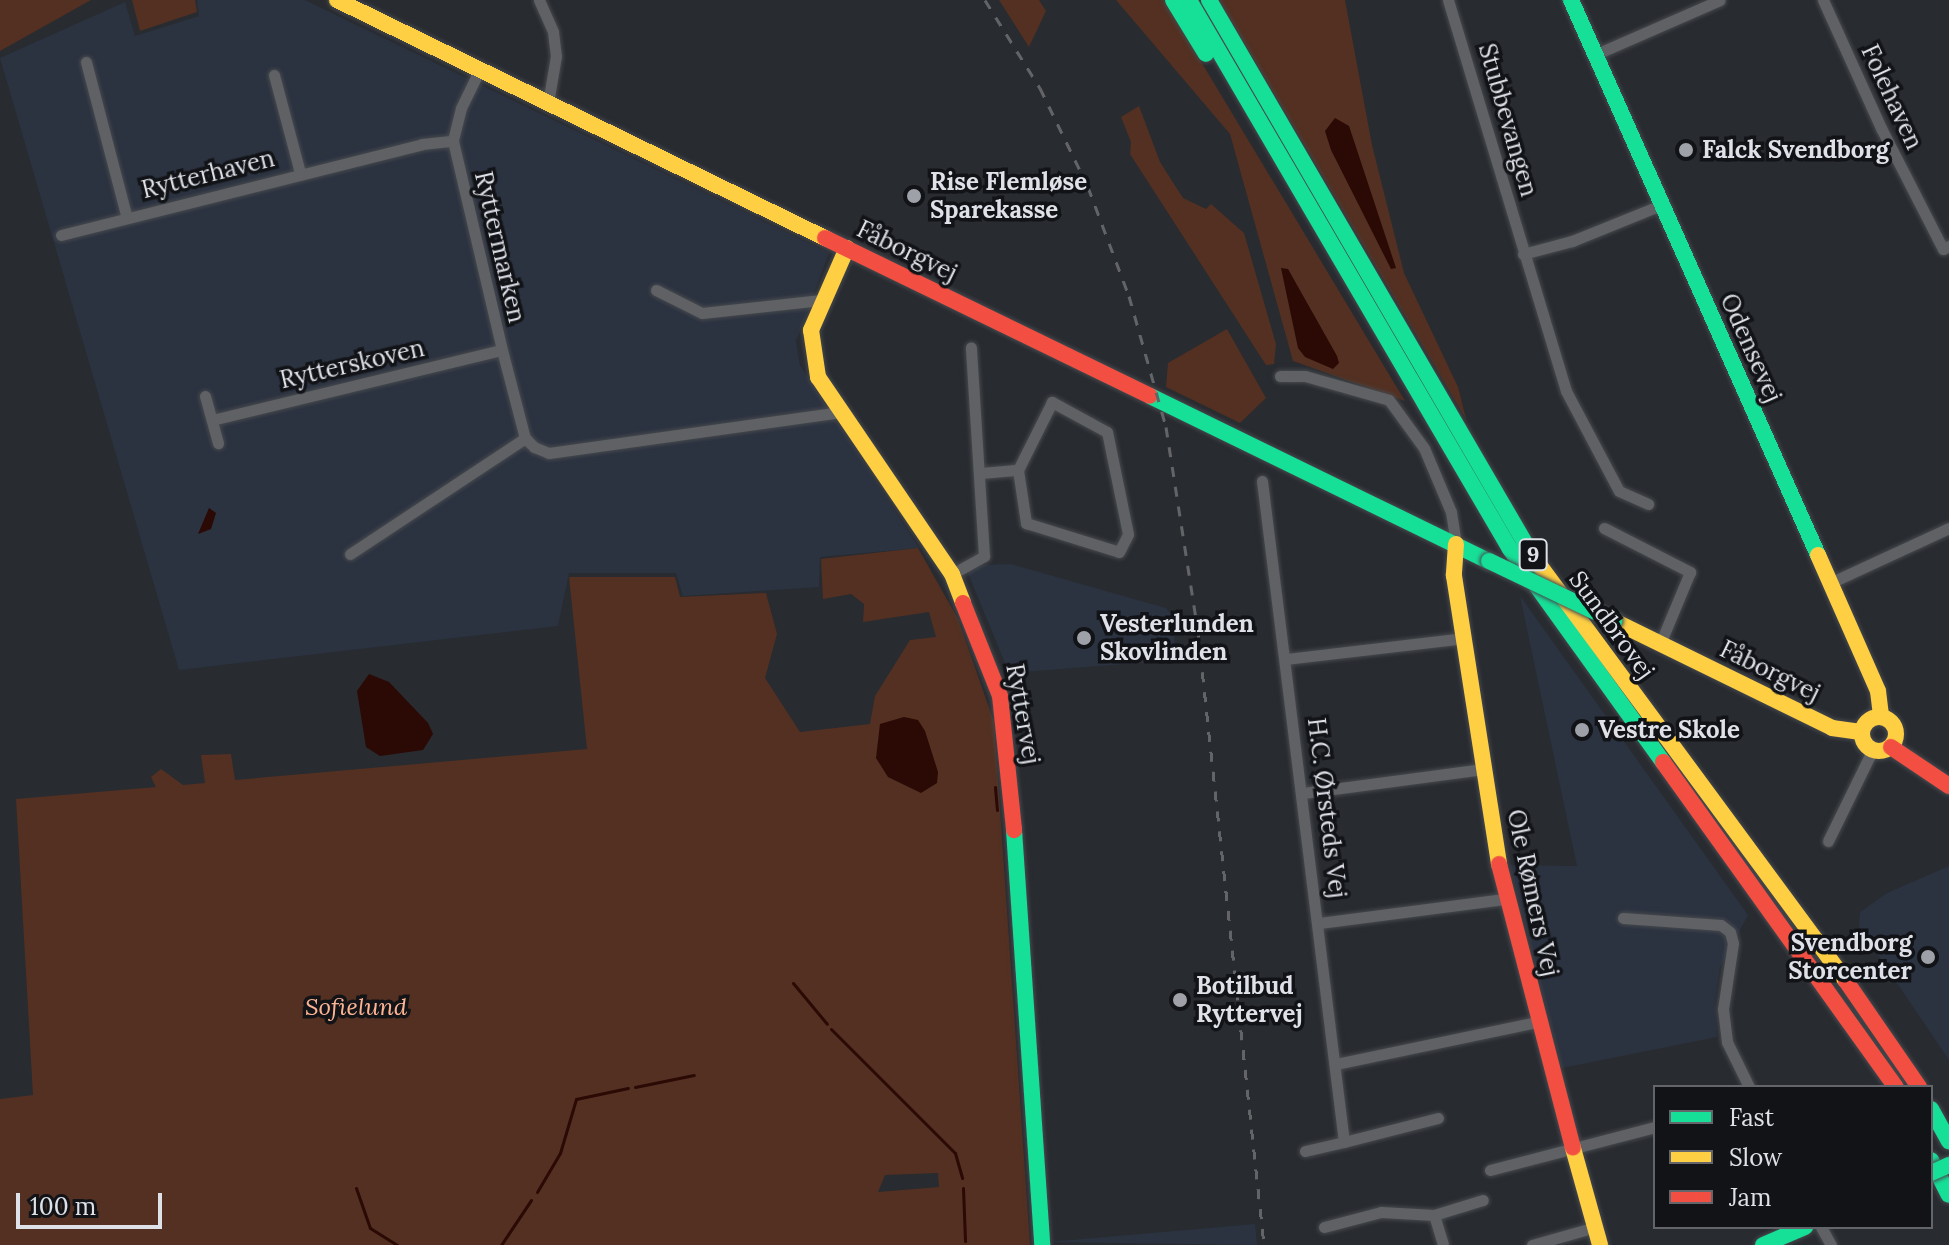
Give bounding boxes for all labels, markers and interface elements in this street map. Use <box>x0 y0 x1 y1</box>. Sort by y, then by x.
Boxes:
street label: Stubbevangen <box>1472 40 1544 200</box>
street label: Folehaven <box>1855 40 1929 154</box>
place label: Falck Svendborg <box>1702 136 1889 164</box>
marker: Falck Svendborg <box>1677 141 1695 159</box>
street label: Rytterhaven <box>139 144 277 204</box>
place label: Rise Flemløse Sparekasse <box>930 168 1087 224</box>
street label: Ryttermarken <box>469 169 531 325</box>
marker: Rise Flemløse Sparekasse <box>905 187 923 205</box>
street label: Fåborgvej <box>852 214 962 288</box>
street label: Odensevej <box>1714 289 1788 407</box>
street label: Rytterskoven <box>277 333 427 395</box>
road number: 9 <box>1517 537 1549 573</box>
street label: Sundbrovej <box>1563 566 1661 684</box>
place label: Vesterlunden Skovlinden <box>1100 610 1254 666</box>
marker: Vesterlunden Skovlinden <box>1075 629 1093 647</box>
street label: Fåborgvej <box>1715 634 1825 708</box>
street label: Ryttervej <box>1000 662 1046 766</box>
street label: H.C. Ørsteds Vej <box>1302 716 1352 900</box>
place label: Vestre Skole <box>1598 716 1740 744</box>
marker: Vestre Skole <box>1573 721 1591 739</box>
street label: Ole Rømers Vej <box>1501 807 1565 979</box>
place label: Svendborg Storcenter <box>1788 929 1912 985</box>
marker: Svendborg Storcenter <box>1919 948 1937 966</box>
place label: Botilbud Ryttervej <box>1196 972 1303 1028</box>
marker: Botilbud Ryttervej <box>1171 991 1189 1009</box>
park label: Sofielund <box>305 993 407 1021</box>
legend <box>1653 1085 1933 1229</box>
text: Fast <box>1729 1102 1774 1133</box>
text: Slow <box>1729 1142 1782 1173</box>
scale bar <box>20 1177 166 1227</box>
text: Jam <box>1729 1182 1771 1213</box>
text: 100 m <box>30 1191 96 1222</box>

